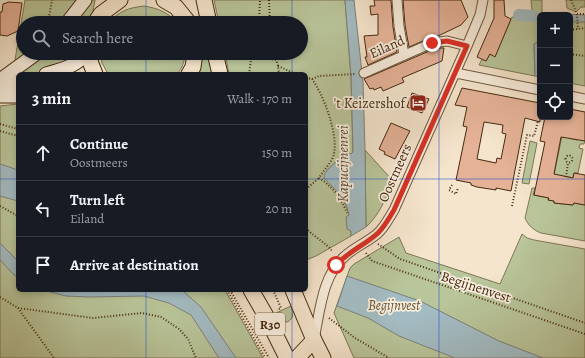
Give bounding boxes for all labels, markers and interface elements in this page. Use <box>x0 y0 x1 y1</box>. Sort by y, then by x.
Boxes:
map controls <box>537 12 573 120</box>
button: + <box>537 12 573 48</box>
search box <box>16 16 308 60</box>
icon: search <box>30 27 52 49</box>
text: Search here <box>62 28 133 48</box>
street label: Eiland <box>366 31 408 63</box>
route end <box>423 34 441 52</box>
button: − <box>537 48 573 84</box>
button: locate <box>537 84 573 120</box>
text: 3 min <box>32 87 71 110</box>
text: Walk · 170 m <box>227 90 292 107</box>
hotel icon: 't Keizershof <box>408 93 428 113</box>
place label: 't Keizershof <box>334 94 407 113</box>
water label: Kapucijnenrei <box>333 125 353 203</box>
text: Continue <box>70 134 128 154</box>
street label: Oostmeers <box>374 141 416 205</box>
icon: ahead <box>32 142 54 164</box>
text: 150 m <box>262 144 292 161</box>
text: Oostmeers <box>70 154 128 171</box>
text: Turn left <box>70 190 125 210</box>
icon: left <box>32 198 54 220</box>
text: 20 m <box>266 200 292 217</box>
text: Eiland <box>70 210 104 227</box>
icon: arrive <box>32 254 54 276</box>
text: Arrive at destination <box>70 255 199 275</box>
route start <box>327 256 345 274</box>
street label: Begijnenvest <box>438 267 514 307</box>
park label: Begijnvest <box>368 296 421 315</box>
road number: R30 <box>255 313 285 335</box>

